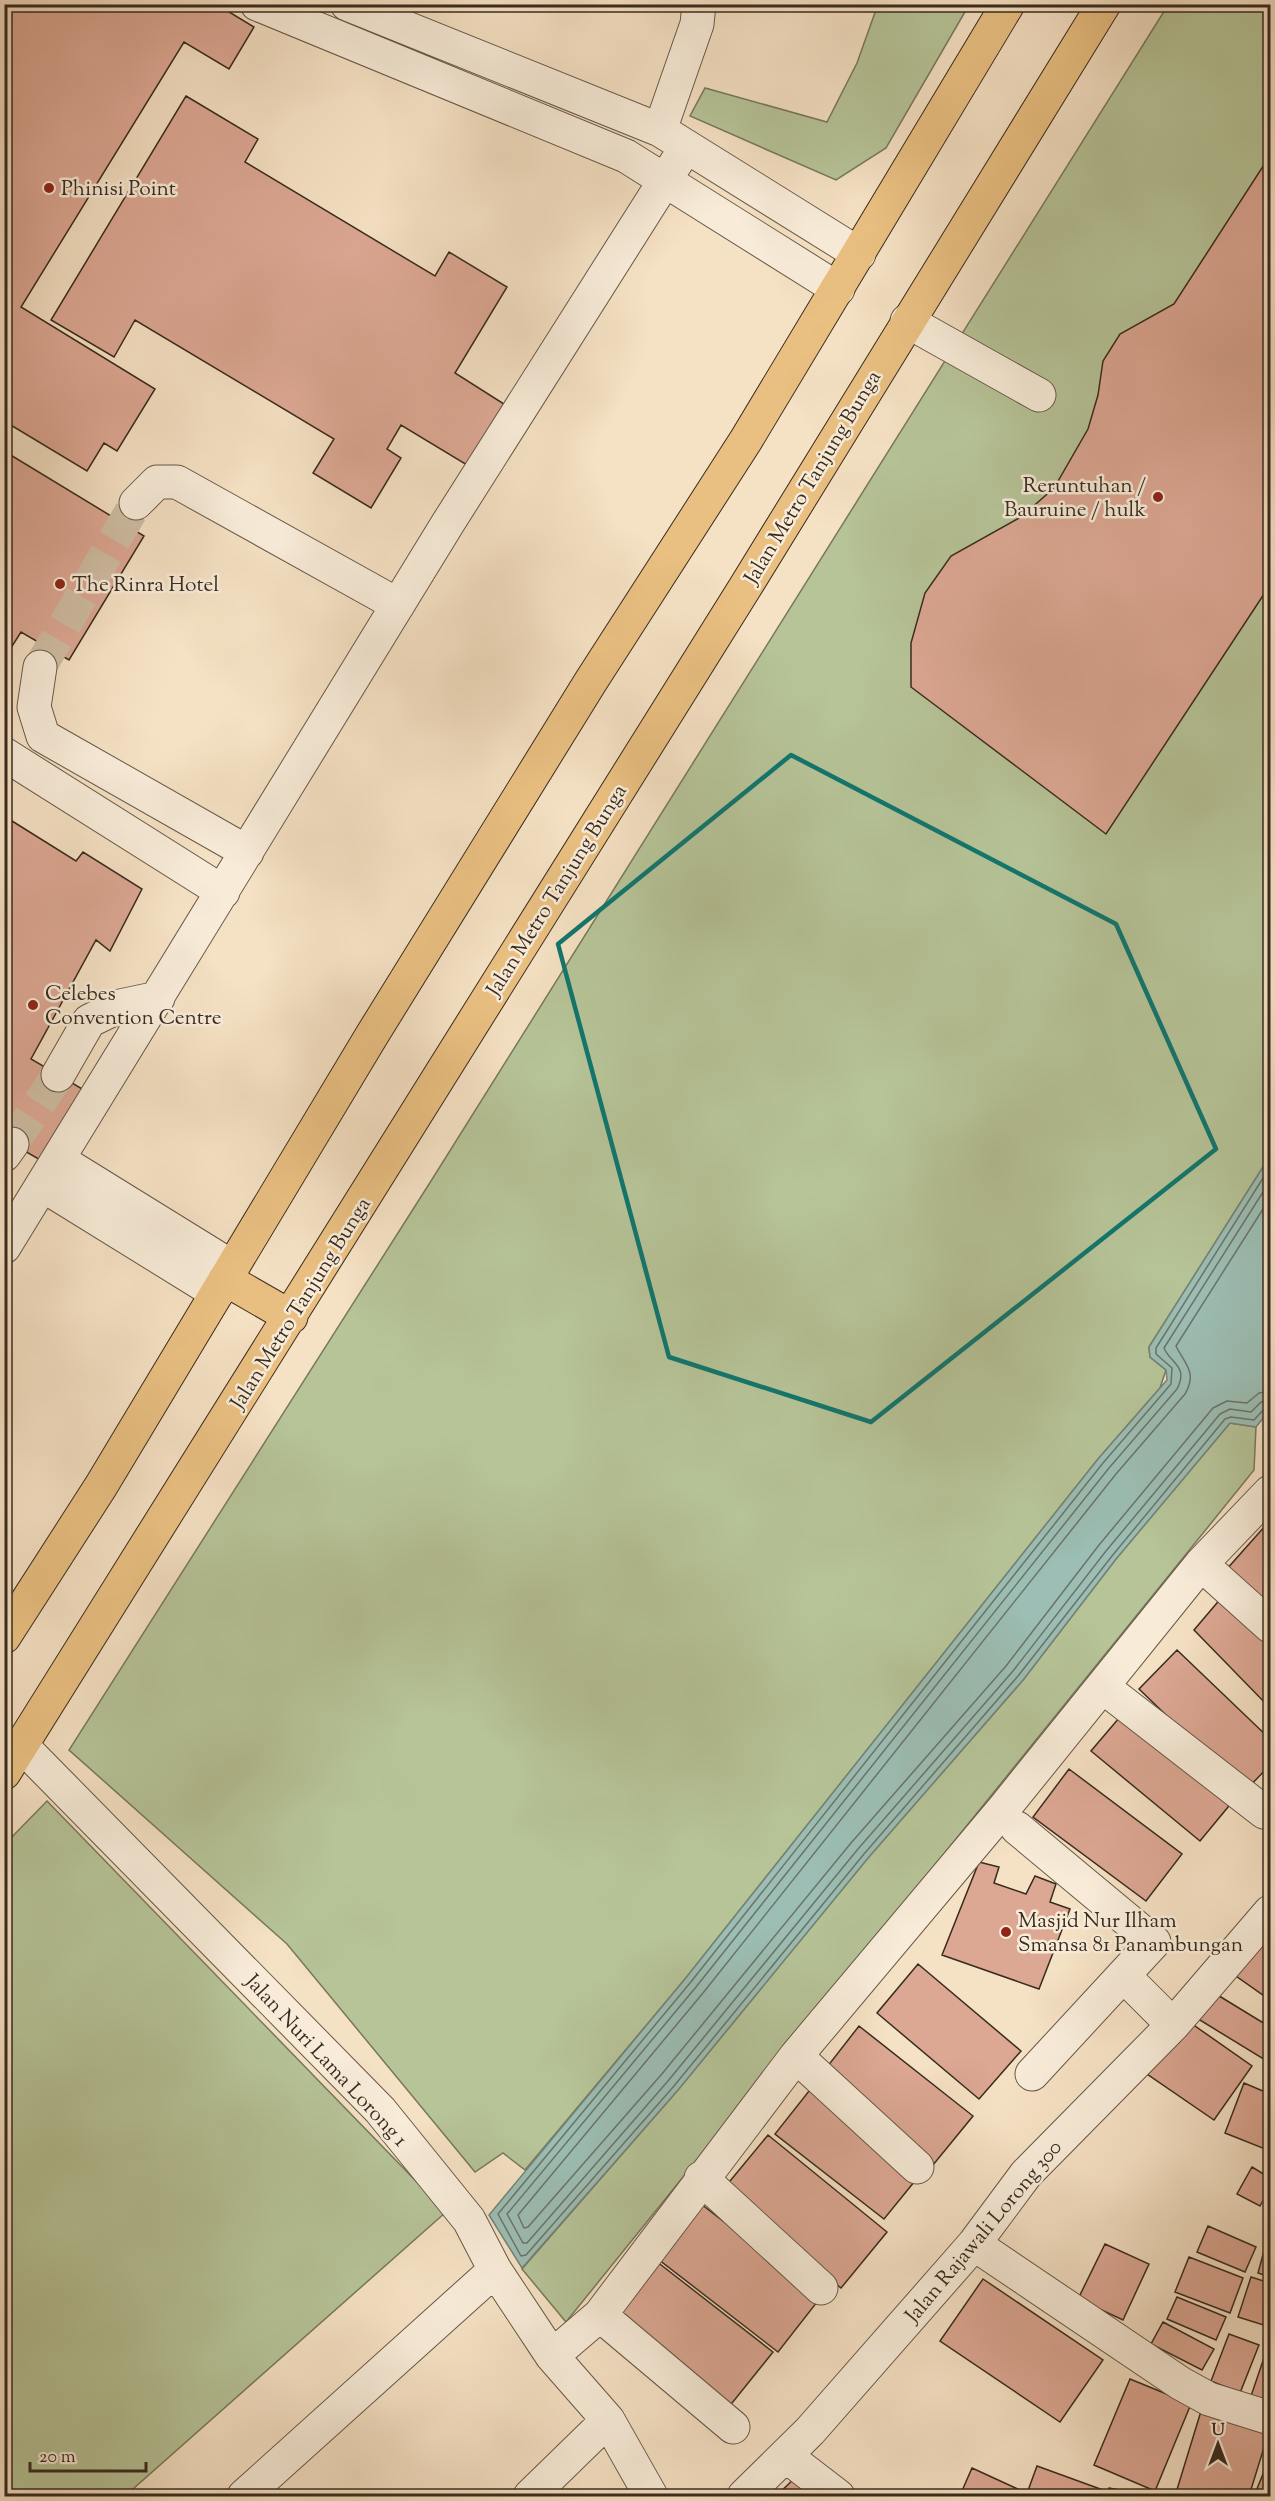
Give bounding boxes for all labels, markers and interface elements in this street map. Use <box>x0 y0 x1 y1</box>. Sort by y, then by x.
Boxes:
place label: Phinisi Point <box>61 175 176 205</box>
marker: Phinisi Point <box>42 181 56 195</box>
street label: Jalan Metro Tanjung Bunga <box>737 365 890 592</box>
place label: Reruntuhan / Bauruine / hulk <box>1004 472 1147 526</box>
marker: Reruntuhan / Bauruine / hulk <box>1151 490 1165 504</box>
place label: The Rinra Hotel <box>72 571 219 601</box>
marker: The Rinra Hotel <box>53 577 67 591</box>
street label: Jalan Metro Tanjung Bunga <box>480 779 635 1004</box>
place label: Celebes Convention Centre <box>45 980 222 1034</box>
marker: Celebes Convention Centre <box>26 998 40 1012</box>
street label: Jalan Metro Tanjung Bunga <box>224 1192 379 1417</box>
place label: Masjid Nur Ilham Smansa 81 Panambungan <box>1018 1907 1243 1961</box>
marker: Masjid Nur Ilham Smansa 81 Panambungan <box>999 1925 1013 1939</box>
street label: Jalan Nuri Lama Lorong 1 <box>237 1968 414 2154</box>
street label: Jalan Rajawali Lorong 300 <box>898 2134 1070 2331</box>
north arrow <box>1188 2414 1248 2474</box>
text: U <box>1211 2420 1225 2443</box>
scale bar <box>30 2435 146 2473</box>
text: 20 m <box>39 2445 76 2471</box>

